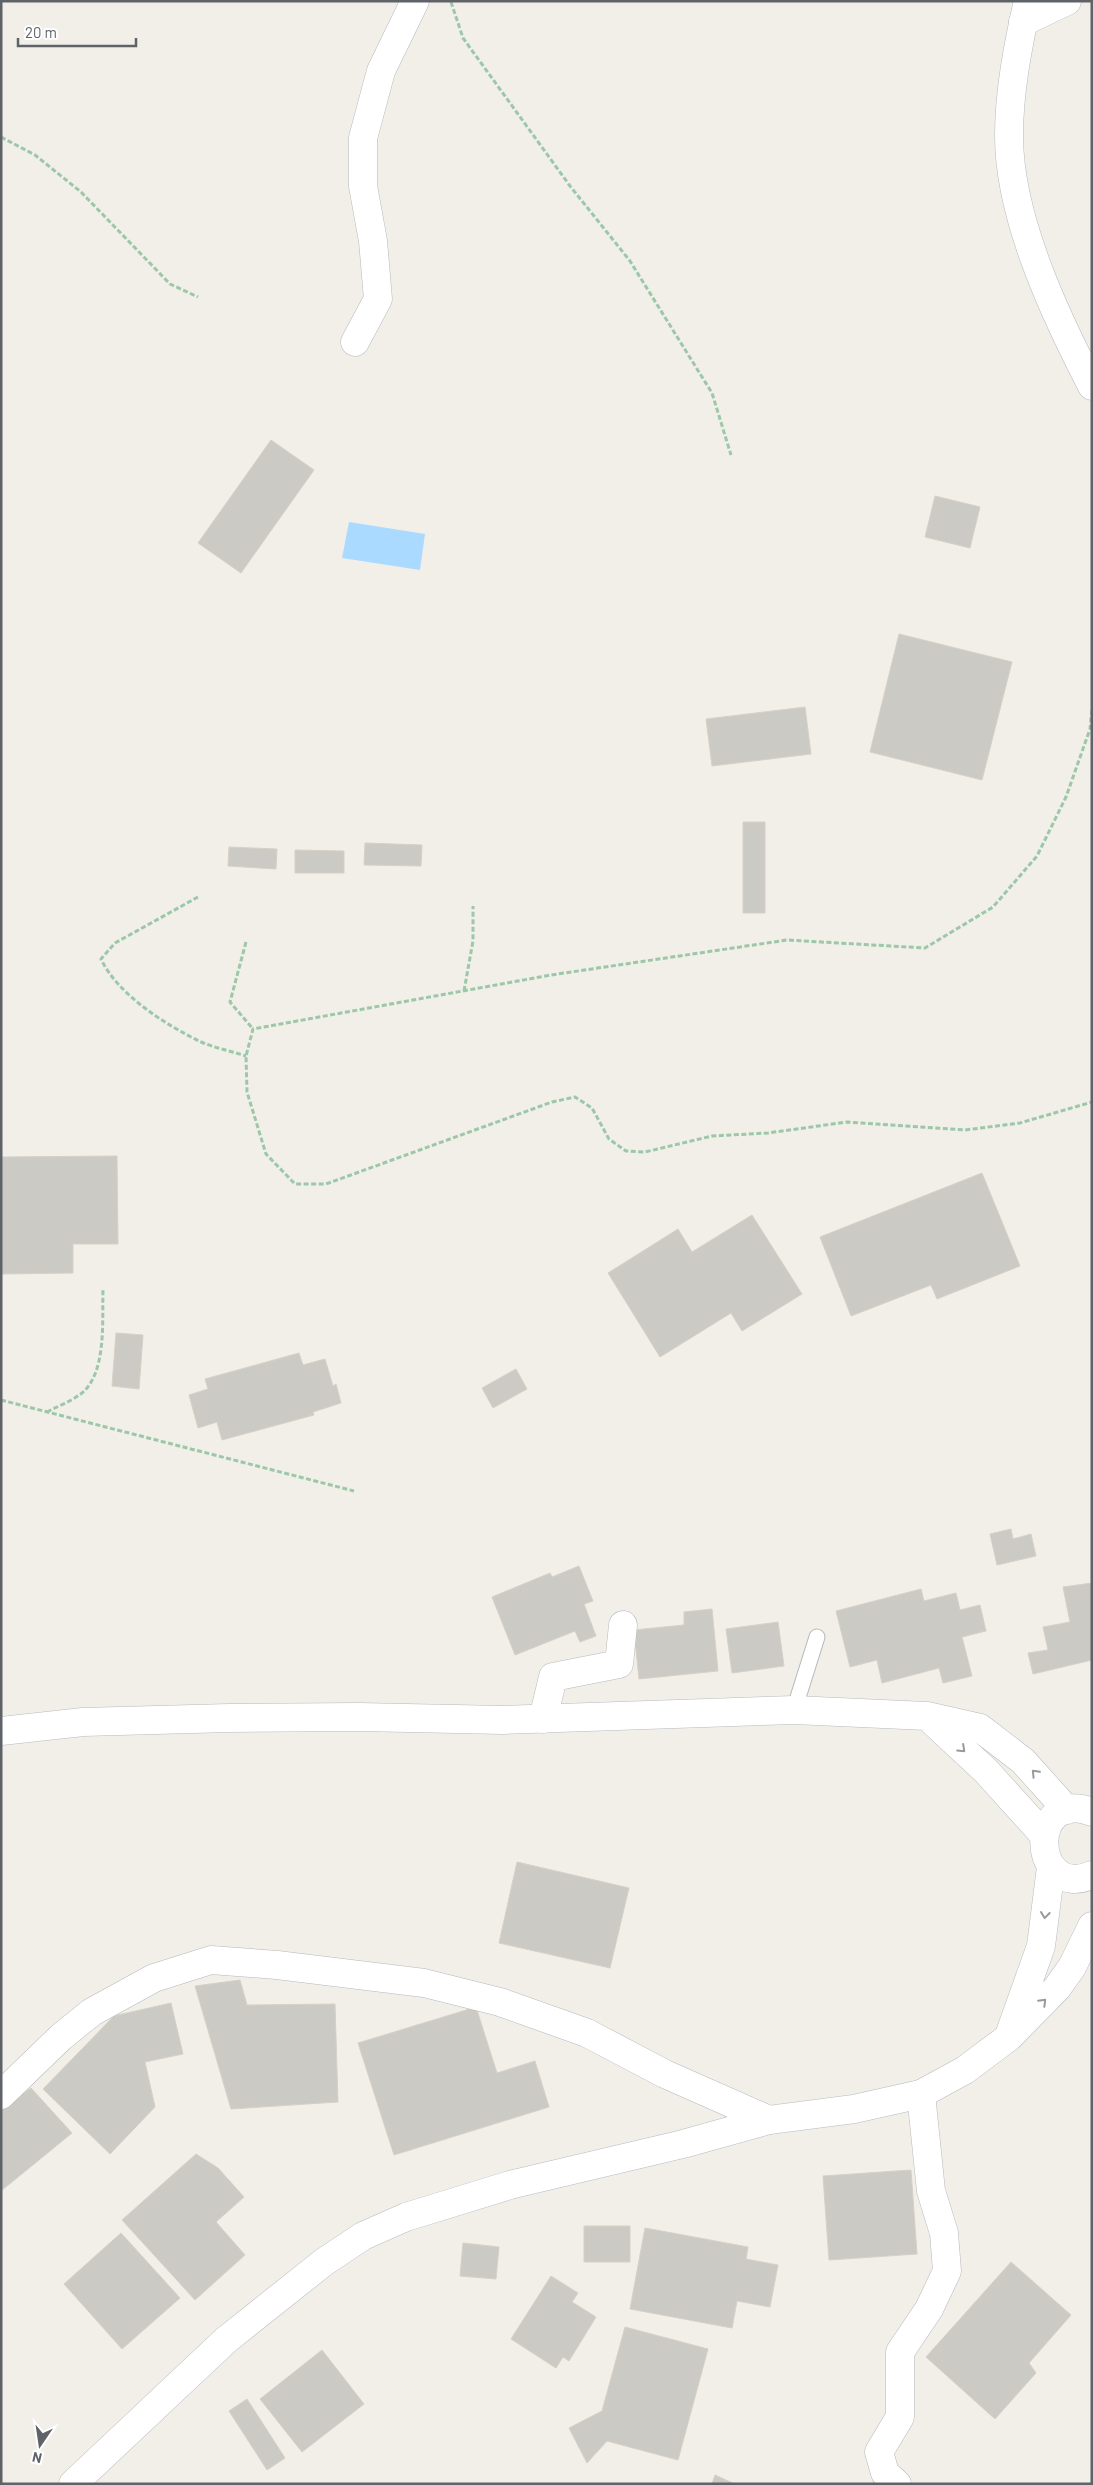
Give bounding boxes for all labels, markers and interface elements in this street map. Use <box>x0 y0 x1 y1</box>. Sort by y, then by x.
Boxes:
scale bar <box>18 15 135 47</box>
text: 20 m <box>25 23 57 41</box>
one-way arrow <box>957 1743 966 1752</box>
one-way arrow <box>1032 1770 1041 1779</box>
one-way arrow <box>1040 1911 1051 1919</box>
one-way arrow <box>1037 1999 1046 2008</box>
north arrow <box>15 2420 65 2470</box>
text: N <box>31 2449 43 2467</box>

